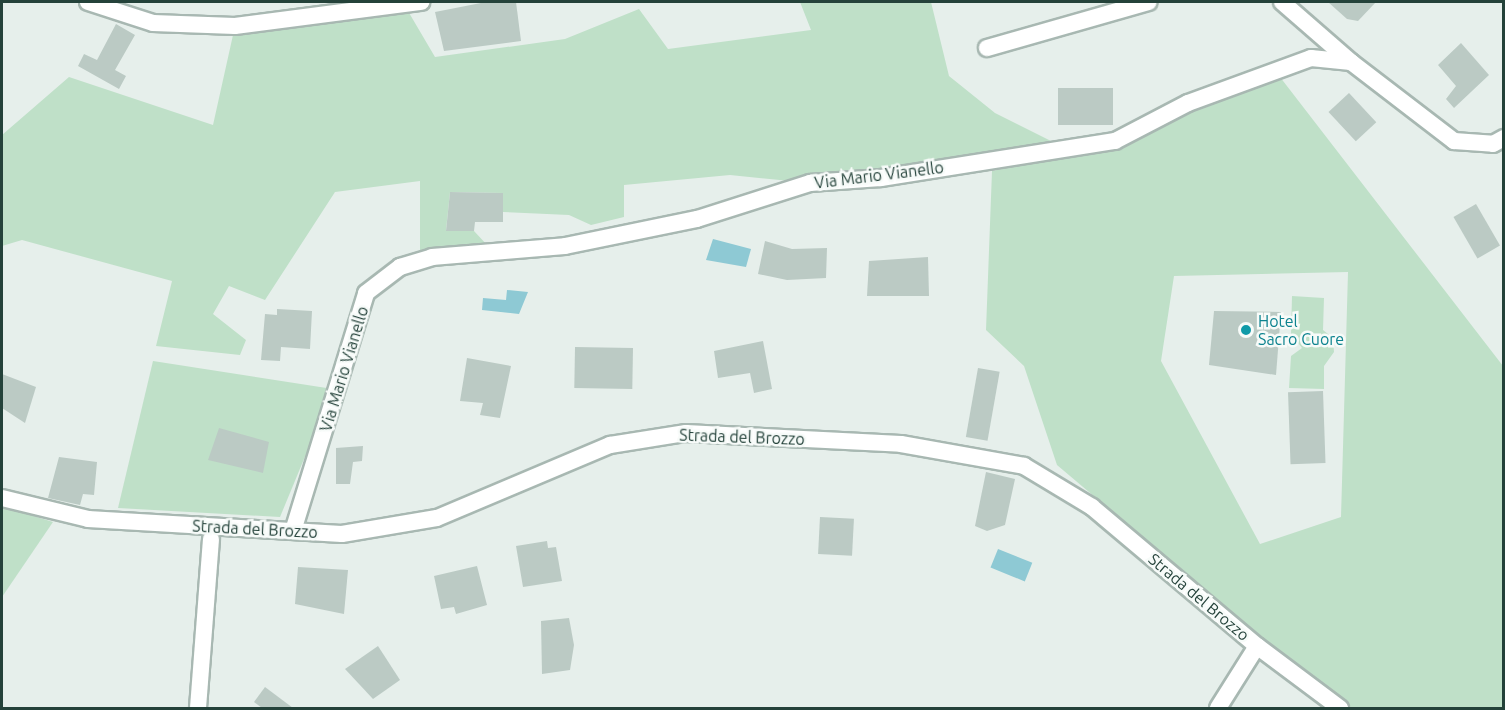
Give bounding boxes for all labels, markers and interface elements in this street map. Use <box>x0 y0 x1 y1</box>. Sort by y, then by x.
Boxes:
street label: Via Mario Vianello <box>813 158 945 192</box>
street label: Via Mario Vianello <box>316 304 372 434</box>
place label: Hotel Sacro Cuore <box>1258 311 1344 349</box>
marker: Hotel Sacro Cuore <box>1239 323 1253 337</box>
street label: Strada del Brozzo <box>679 425 805 449</box>
street label: Strada del Brozzo <box>192 516 318 542</box>
street label: Strada del Brozzo <box>1145 549 1253 645</box>

